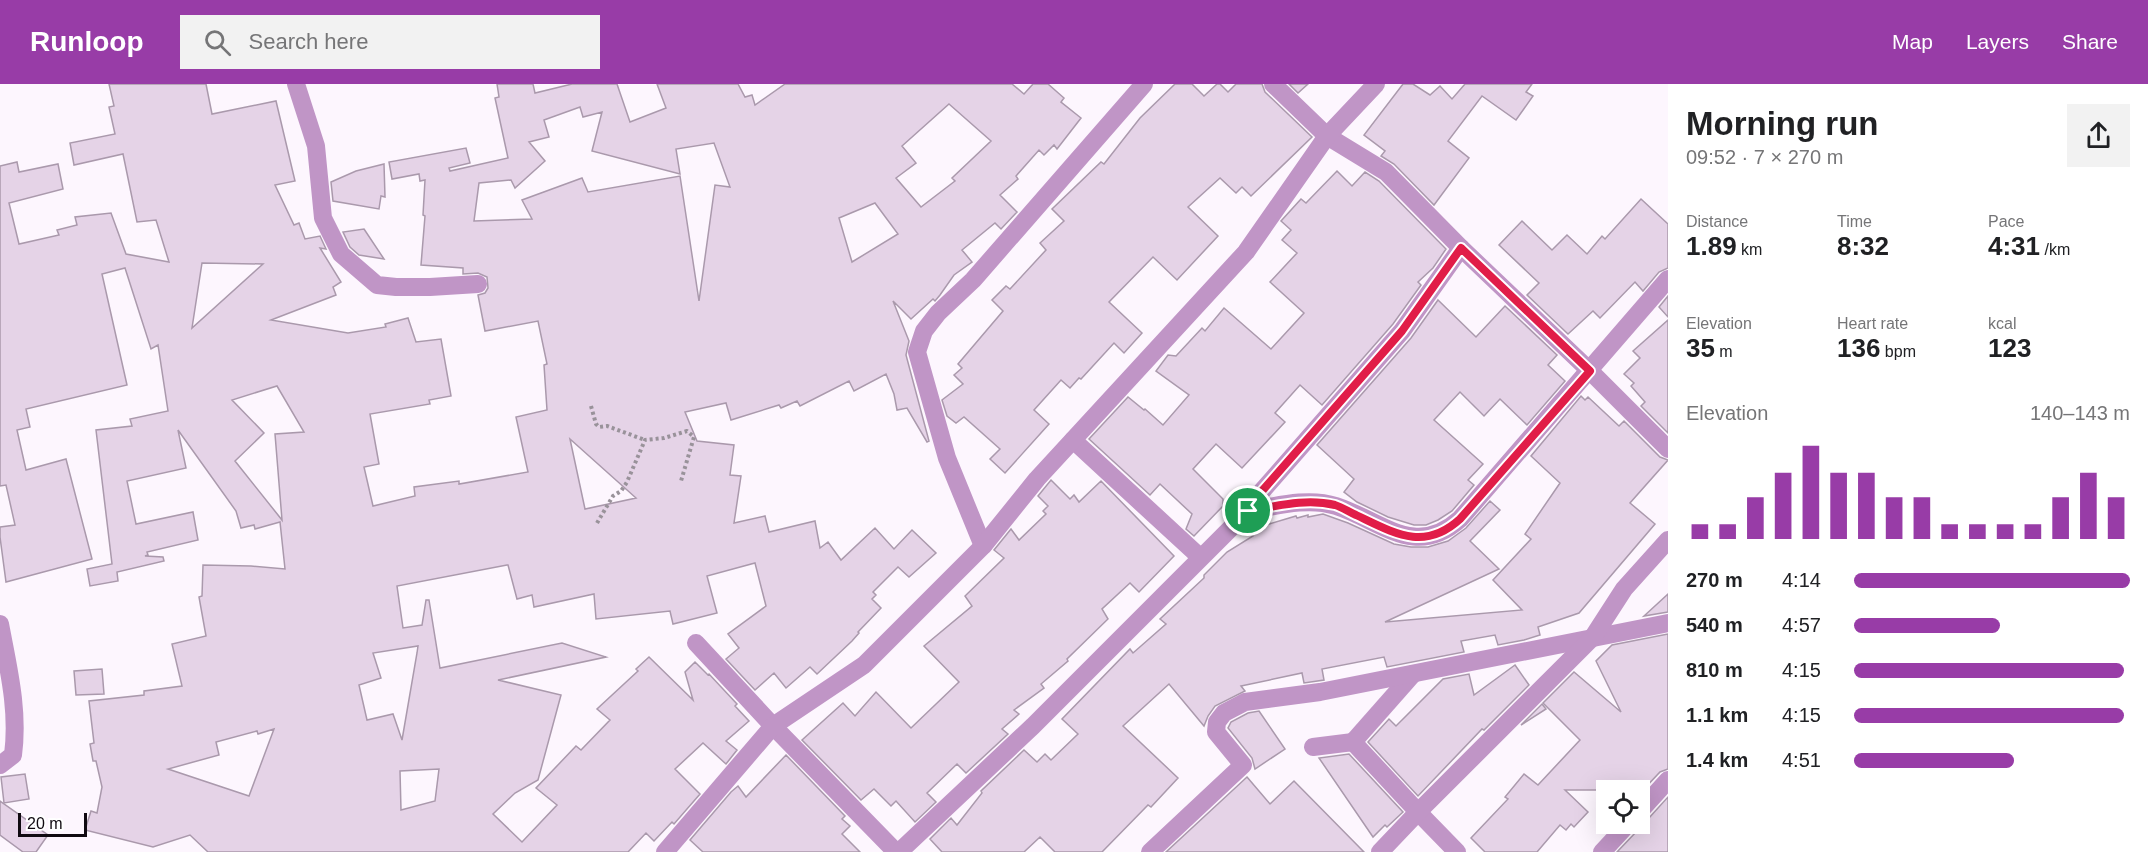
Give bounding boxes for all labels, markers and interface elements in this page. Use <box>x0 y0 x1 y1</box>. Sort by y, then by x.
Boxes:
search box <box>180 15 600 69</box>
text: Runloop <box>30 26 144 57</box>
icon: search <box>201 26 234 59</box>
text: Search here <box>249 29 368 54</box>
text: Map <box>1892 30 1933 53</box>
text: Layers <box>1966 30 2029 53</box>
text: Share <box>2062 30 2118 53</box>
button: share <box>2067 104 2130 167</box>
text: Morning run <box>1686 105 1878 142</box>
text: 09:52 · 7 × 270 m <box>1686 146 1843 168</box>
text: Distance <box>1686 213 1748 230</box>
text: Time <box>1837 213 1872 230</box>
text: Pace <box>1988 213 2024 230</box>
text: 1.89 <box>1686 231 1737 261</box>
text: 8:32 <box>1837 231 1889 261</box>
text: 4:31 <box>1988 231 2040 261</box>
text: km <box>1737 241 1762 258</box>
text: /km <box>2040 241 2070 258</box>
text: Elevation <box>1686 315 1752 332</box>
text: Heart rate <box>1837 315 1908 332</box>
text: kcal <box>1988 315 2016 332</box>
text: 35 <box>1686 333 1715 363</box>
text: 136 <box>1837 333 1880 363</box>
text: 123 <box>1988 333 2031 363</box>
text: m <box>1715 343 1733 360</box>
text: bpm <box>1880 343 1916 360</box>
text: Elevation <box>1686 402 1768 424</box>
text: 140–143 m <box>2030 402 2130 424</box>
pin <box>1222 485 1273 536</box>
icon: arrive <box>1231 494 1264 527</box>
text: 270 m <box>1686 569 1743 591</box>
text: 4:14 <box>1782 569 1821 591</box>
text: 540 m <box>1686 614 1743 636</box>
text: 4:57 <box>1782 614 1821 636</box>
text: 810 m <box>1686 659 1743 681</box>
text: 4:15 <box>1782 659 1821 681</box>
text: 1.1 km <box>1686 704 1748 726</box>
text: 4:15 <box>1782 704 1821 726</box>
text: 1.4 km <box>1686 749 1748 771</box>
text: 4:51 <box>1782 749 1821 771</box>
map controls <box>1596 780 1650 834</box>
button: locate <box>1596 780 1650 834</box>
scale bar <box>18 810 87 838</box>
text: 20 m <box>27 815 63 832</box>

